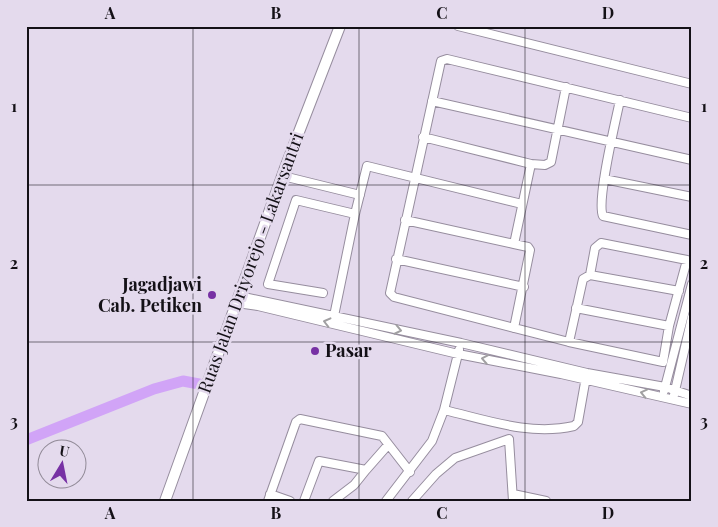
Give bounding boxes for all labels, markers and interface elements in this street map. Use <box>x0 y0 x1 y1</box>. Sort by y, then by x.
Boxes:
text: A <box>104 2 116 23</box>
text: B <box>271 2 282 23</box>
text: C <box>436 2 448 23</box>
text: D <box>602 2 614 23</box>
text: 1 <box>11 95 17 116</box>
text: 1 <box>701 95 707 116</box>
street label: Ruas Jalan Driyorejo - Lakarsantri <box>192 129 308 396</box>
text: 2 <box>10 252 18 273</box>
text: 2 <box>700 252 708 273</box>
place label: Jagadjawi Cab. Petiken <box>98 272 202 317</box>
marker: Jagadjawi Cab. Petiken <box>206 289 218 301</box>
one-way arrow <box>323 317 332 328</box>
one-way arrow <box>394 324 403 335</box>
place label: Pasar <box>325 338 372 362</box>
marker: Pasar <box>309 345 321 357</box>
one-way arrow <box>481 355 490 365</box>
one-way arrow <box>640 388 649 399</box>
text: 3 <box>10 410 18 431</box>
text: 3 <box>700 410 708 431</box>
north arrow <box>38 440 88 490</box>
text: U <box>58 441 71 461</box>
text: A <box>104 502 116 523</box>
text: B <box>271 502 282 523</box>
text: C <box>436 502 448 523</box>
text: D <box>602 502 614 523</box>

